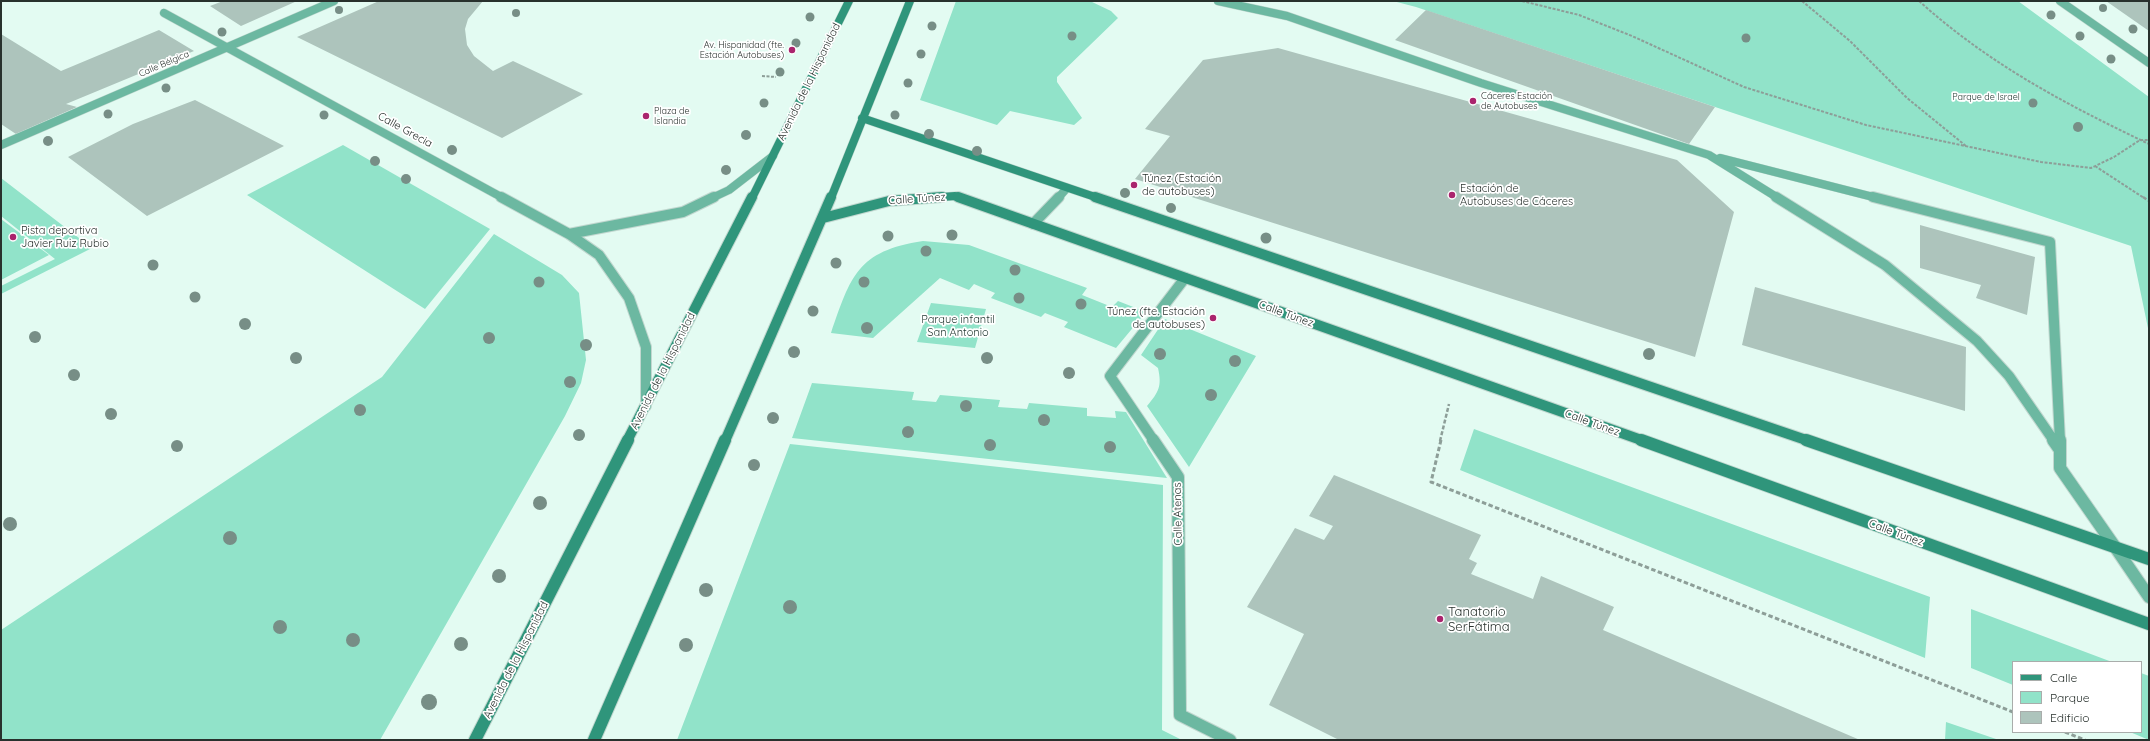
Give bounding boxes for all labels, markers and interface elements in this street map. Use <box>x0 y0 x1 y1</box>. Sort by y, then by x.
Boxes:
street label: Avenida de la Hispanidad <box>775 21 843 143</box>
place label: Av. Hispanidad (fte. Estación Autobuses) <box>700 40 784 61</box>
marker: Av. Hispanidad (fte. Estación Autobuses) <box>787 45 797 55</box>
street label: Calle Bélgica <box>137 49 191 79</box>
place label: Cáceres Estación de Autobuses <box>1481 91 1552 112</box>
park label: Parque de Israel <box>1952 92 2020 102</box>
marker: Cáceres Estación de Autobuses <box>1468 96 1478 106</box>
place label: Plaza de Islandia <box>654 106 690 127</box>
street label: Calle Grecia <box>375 110 435 150</box>
marker: Plaza de Islandia <box>641 111 651 121</box>
place label: Túnez (Estación de autobuses) <box>1142 172 1221 198</box>
marker: Túnez (Estación de autobuses) <box>1129 180 1139 190</box>
place label: Estación de Autobuses de Cáceres <box>1460 182 1573 208</box>
street label: Calle Túnez <box>888 190 946 208</box>
marker: Estación de Autobuses de Cáceres <box>1447 190 1457 200</box>
place label: Pista deportiva Javier Ruiz Rubio <box>21 224 109 250</box>
marker: Pista deportiva Javier Ruiz Rubio <box>8 232 18 242</box>
street label: Calle Túnez <box>1257 298 1315 330</box>
place label: Túnez (fte. Estación de autobuses) <box>1107 305 1205 331</box>
street label: Avenida de la Hispanidad <box>628 310 698 432</box>
park label: Parque infantil San Antonio <box>921 313 995 339</box>
marker: Túnez (fte. Estación de autobuses) <box>1208 313 1218 323</box>
street label: Calle Túnez <box>1563 407 1621 439</box>
street label: Calle Atenas <box>1171 482 1185 546</box>
street label: Calle Túnez <box>1867 517 1925 549</box>
street label: Avenida de la Hispanidad <box>481 599 551 721</box>
place label: Tanatorio SerFátima <box>1448 604 1510 635</box>
marker: Tanatorio SerFátima <box>1435 614 1445 624</box>
legend <box>2012 661 2142 733</box>
text: Calle <box>2050 670 2077 685</box>
text: Parque <box>2050 690 2090 705</box>
text: Edificio <box>2050 710 2090 725</box>

